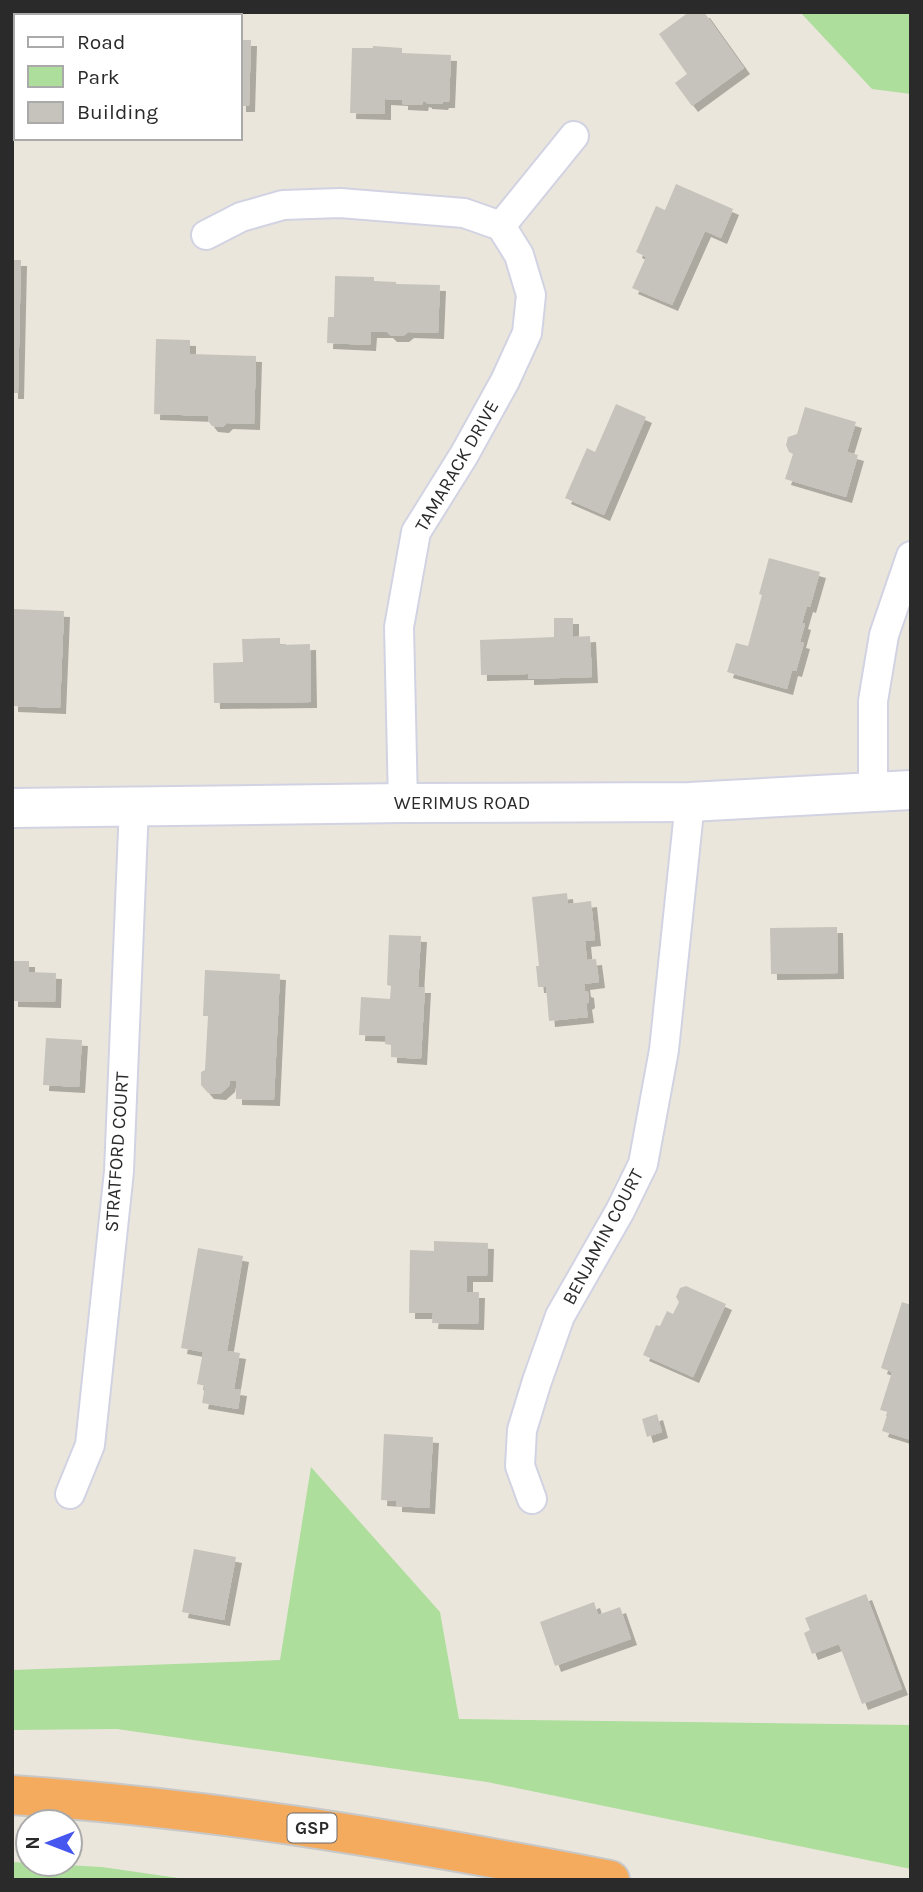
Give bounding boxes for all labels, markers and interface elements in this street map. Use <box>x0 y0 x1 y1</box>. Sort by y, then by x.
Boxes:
legend <box>14 14 242 140</box>
text: Road <box>77 30 125 54</box>
text: Park <box>77 65 120 89</box>
text: Building <box>77 100 158 124</box>
street label: TAMARACK DRIVE <box>411 397 503 535</box>
street label: WERIMUS ROAD <box>394 792 530 814</box>
street label: STRATFORD COURT <box>100 1071 134 1233</box>
street label: BENJAMIN COURT <box>558 1165 648 1309</box>
north arrow <box>14 1808 84 1878</box>
road number: GSP <box>288 1814 336 1842</box>
text: N <box>22 1836 44 1850</box>

